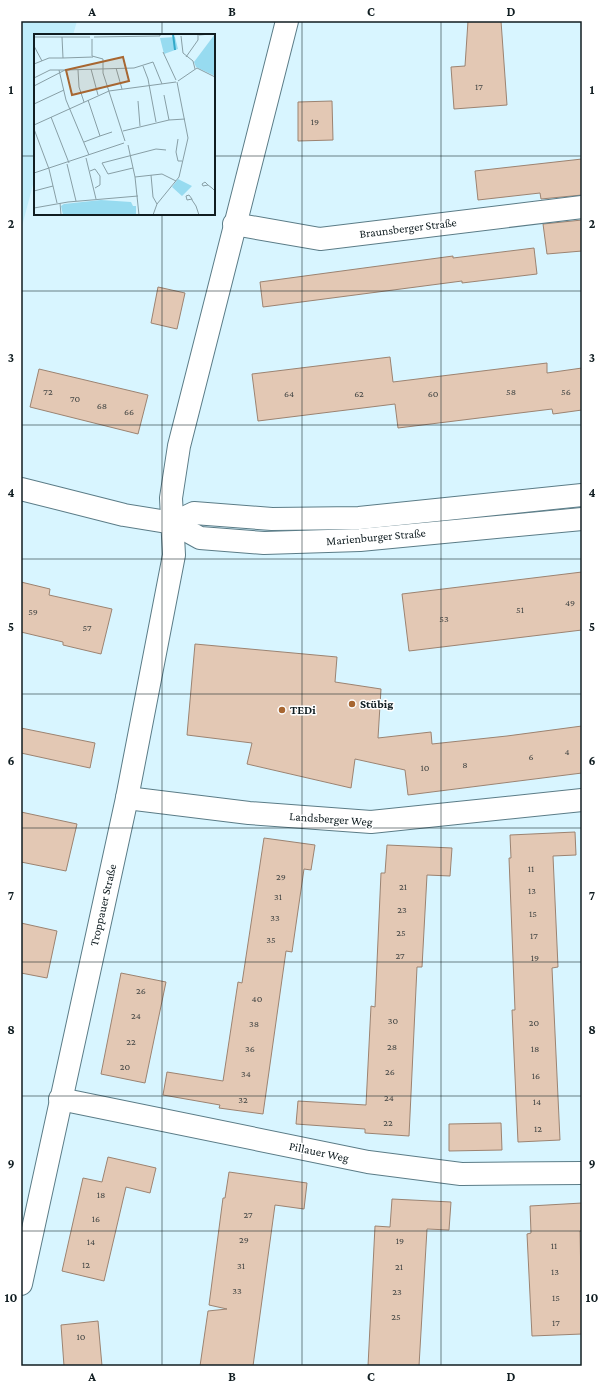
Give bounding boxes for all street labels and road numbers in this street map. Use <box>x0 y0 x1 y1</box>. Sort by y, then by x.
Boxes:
street label: Braunsberger Straße <box>359 215 457 241</box>
street label: Marienburger Straße <box>326 526 426 548</box>
street label: Landsberger Weg <box>289 809 373 829</box>
street label: Troppauer Straße <box>87 863 119 947</box>
street label: Pillauer Weg <box>288 1139 350 1165</box>

